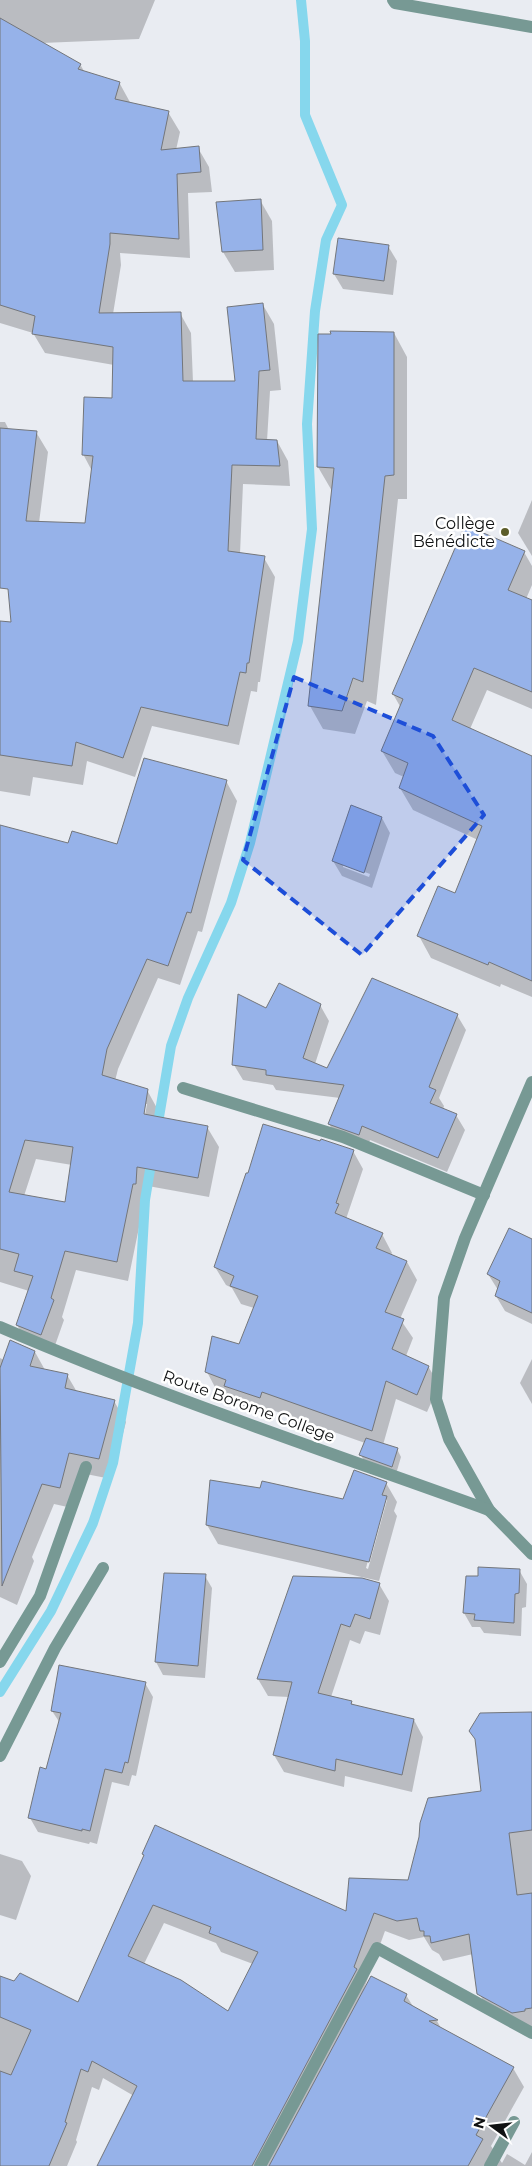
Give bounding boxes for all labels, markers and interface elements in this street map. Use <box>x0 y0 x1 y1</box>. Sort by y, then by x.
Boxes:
place label: Collège Bénédicte <box>413 514 495 551</box>
marker: Collège Bénédicte <box>499 526 511 538</box>
street label: Route Borome College <box>160 1366 338 1446</box>
north arrow <box>467 2101 517 2151</box>
text: N <box>469 2115 490 2130</box>

